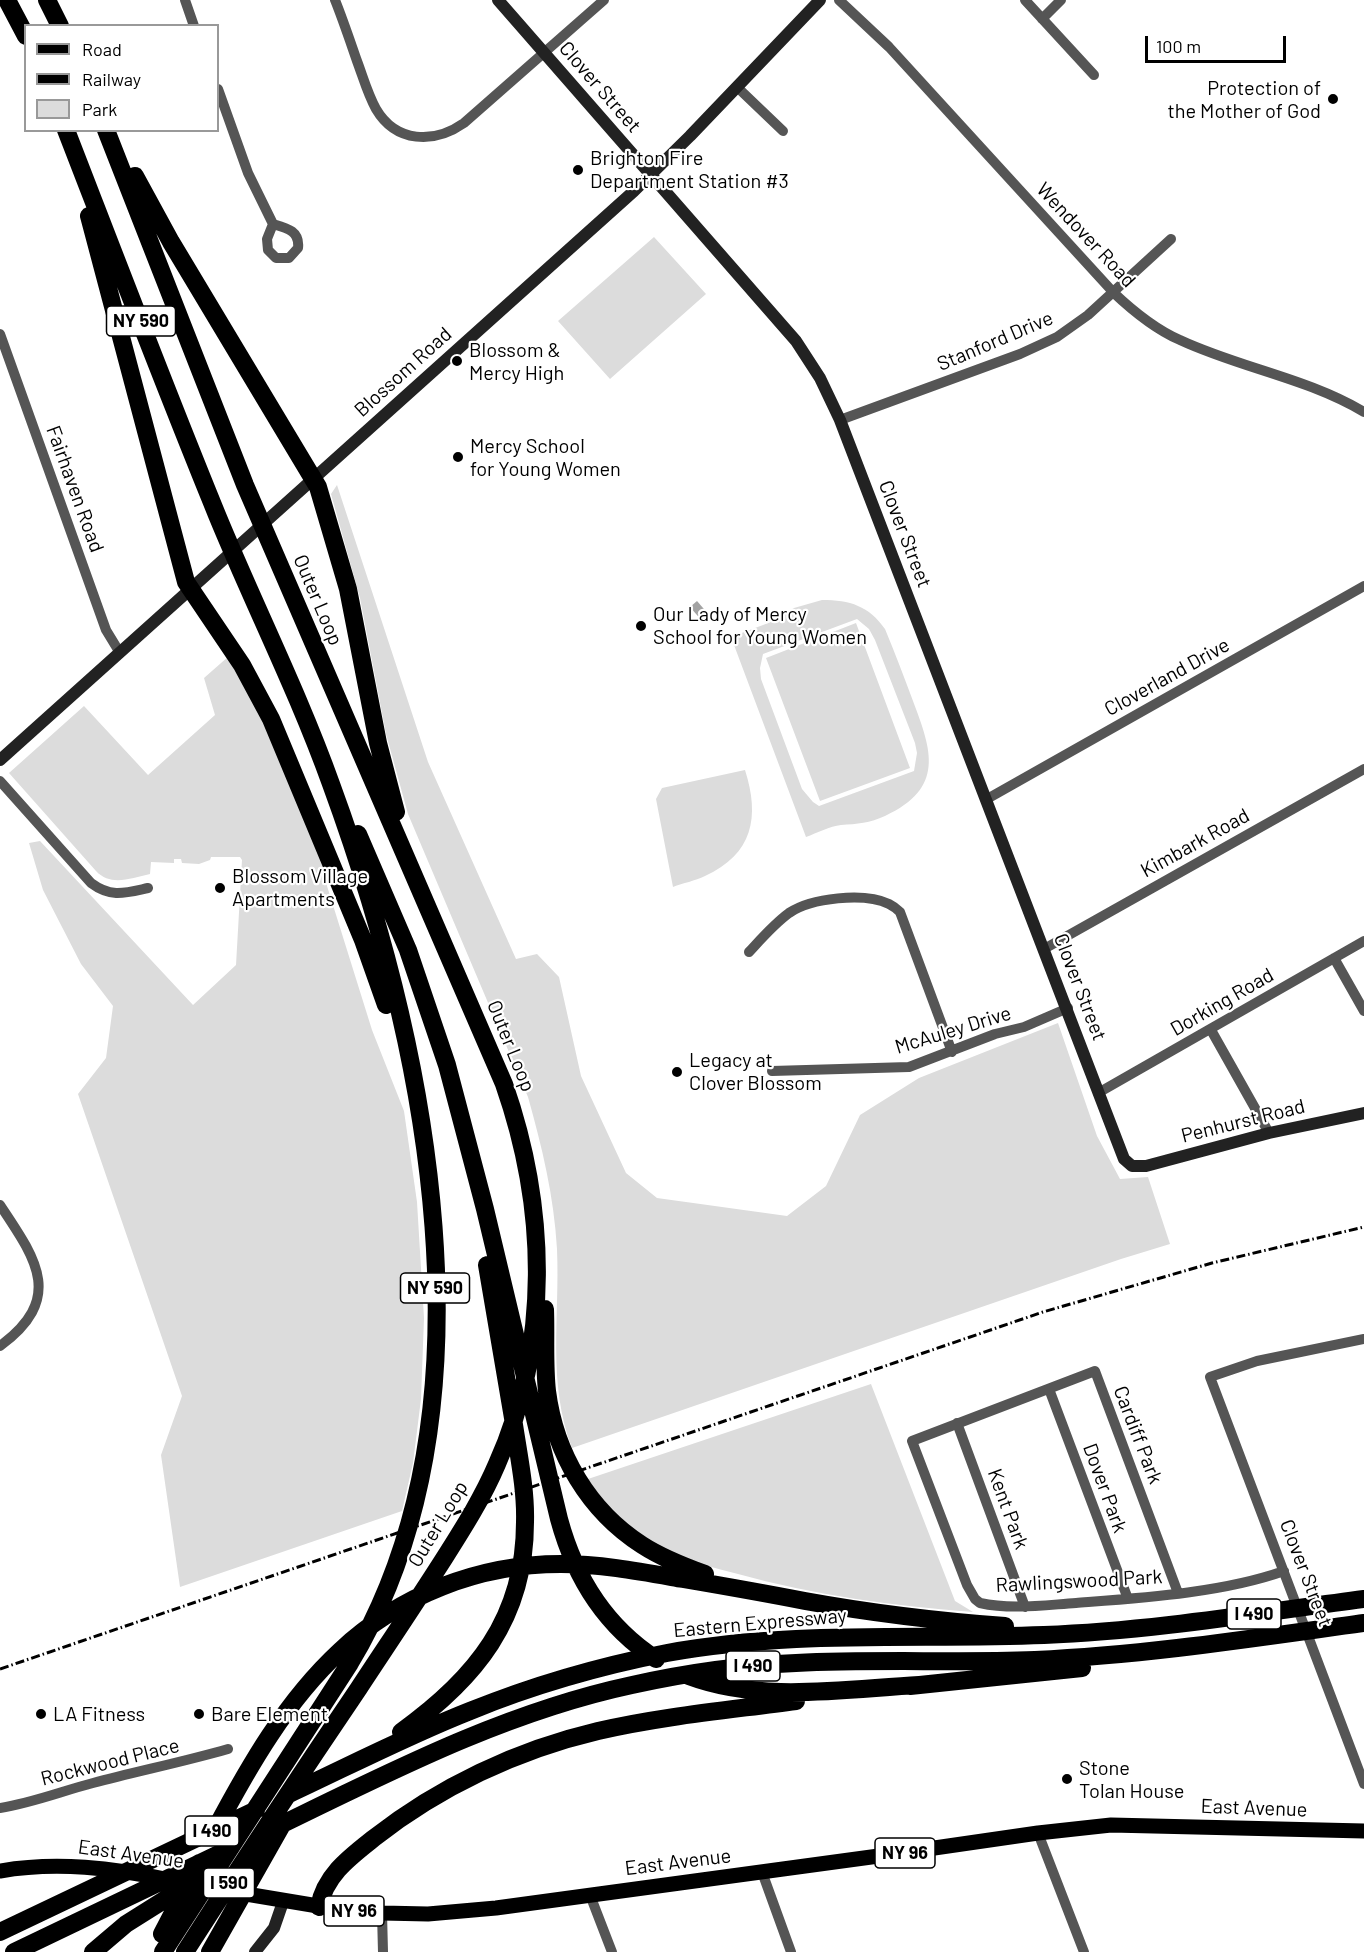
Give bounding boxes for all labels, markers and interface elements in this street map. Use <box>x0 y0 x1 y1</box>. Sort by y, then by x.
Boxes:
legend <box>24 24 219 132</box>
scale bar <box>1148 24 1289 62</box>
text: 100 m <box>1156 35 1201 57</box>
street label: Clover Street <box>554 37 646 137</box>
text: Road <box>82 38 122 60</box>
text: Railway <box>82 68 141 90</box>
place label: Protection of the Mother of God <box>1168 76 1321 123</box>
marker: Protection of the Mother of God <box>1326 92 1340 106</box>
text: Park <box>82 98 117 120</box>
place label: Brighton Fire Department Station #3 <box>590 146 789 193</box>
marker: Brighton Fire Department Station #3 <box>571 163 585 177</box>
street label: Wendover Road <box>1031 178 1141 292</box>
road number: NY 590 <box>106 306 176 336</box>
street label: Stanford Drive <box>933 306 1057 376</box>
street label: Blossom Road <box>349 322 457 422</box>
place label: Blossom & Mercy High <box>469 338 564 385</box>
marker: Blossom & Mercy High <box>450 354 464 368</box>
street label: Fairhaven Road <box>41 422 109 556</box>
place label: Mercy School for Young Women <box>470 434 621 481</box>
marker: Mercy School for Young Women <box>451 450 465 464</box>
street label: Clover Street <box>874 477 936 591</box>
street label: Outer Loop <box>288 551 348 649</box>
place label: Our Lady of Mercy School for Young Women <box>653 602 867 649</box>
marker: Our Lady of Mercy School for Young Women <box>634 619 648 633</box>
street label: Cloverland Drive <box>1100 633 1234 721</box>
street label: Kimbark Road <box>1136 803 1254 883</box>
place label: Blossom Village Apartments <box>232 864 368 911</box>
marker: Blossom Village Apartments <box>213 881 227 895</box>
street label: Clover Street <box>1049 930 1111 1044</box>
street label: Dorking Road <box>1166 963 1278 1041</box>
street label: Outer Loop <box>482 997 540 1095</box>
street label: McAuley Drive <box>892 1001 1014 1059</box>
place label: Legacy at Clover Blossom <box>689 1048 822 1095</box>
marker: Legacy at Clover Blossom <box>670 1065 684 1079</box>
street label: Penhurst Road <box>1179 1094 1307 1148</box>
road number: NY 590 <box>400 1273 470 1303</box>
street label: Cardiff Park <box>1108 1383 1168 1487</box>
street label: Dover Park <box>1078 1440 1132 1536</box>
street label: Kent Park <box>982 1465 1034 1553</box>
street label: Outer Loop <box>403 1477 473 1571</box>
street label: Clover Street <box>1275 1516 1337 1630</box>
street label: Rawlingswood Park <box>995 1565 1163 1597</box>
road number: I 490 <box>1227 1599 1281 1629</box>
street label: Eastern Expressway <box>672 1603 848 1643</box>
road number: I 490 <box>726 1651 780 1681</box>
place label: LA Fitness <box>53 1702 145 1726</box>
place label: Bare Element <box>211 1702 328 1726</box>
marker: LA Fitness <box>34 1707 48 1721</box>
marker: Bare Element <box>192 1707 206 1721</box>
street label: Rockwood Place <box>38 1733 182 1791</box>
place label: Stone Tolan House <box>1079 1756 1184 1803</box>
marker: Stone Tolan House <box>1060 1772 1074 1786</box>
street label: East Avenue <box>1200 1794 1308 1822</box>
road number: I 490 <box>185 1816 239 1846</box>
street label: East Avenue <box>76 1835 186 1873</box>
road number: NY 96 <box>875 1838 935 1868</box>
street label: East Avenue <box>624 1844 732 1880</box>
road number: I 590 <box>204 1868 254 1898</box>
road number: NY 96 <box>324 1896 384 1926</box>

